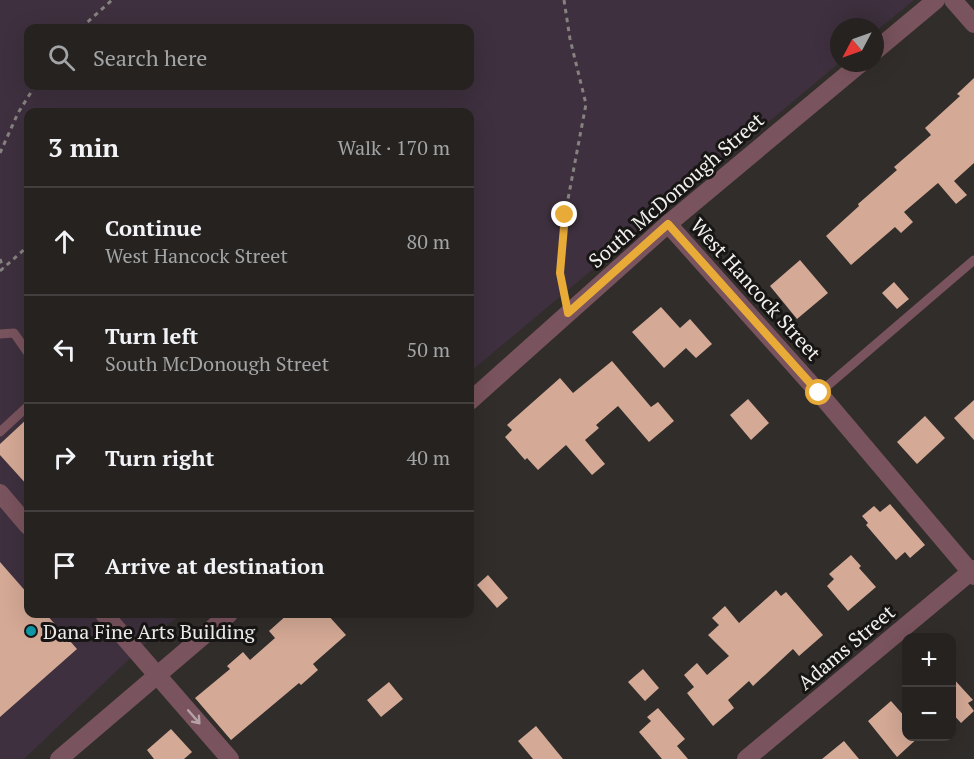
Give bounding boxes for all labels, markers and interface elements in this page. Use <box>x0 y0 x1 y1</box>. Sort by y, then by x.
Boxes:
north arrow <box>830 18 884 72</box>
search box <box>24 24 474 90</box>
icon: search <box>45 41 78 74</box>
text: Search here <box>93 43 207 72</box>
street label: South McDonough Street <box>583 106 770 274</box>
text: 3 min <box>48 130 119 164</box>
text: Walk · 170 m <box>338 134 450 161</box>
route end <box>551 201 577 227</box>
street label: West Hancock Street <box>685 212 828 366</box>
text: Continue <box>105 213 202 242</box>
icon: ahead <box>48 225 81 258</box>
text: 80 m <box>407 228 450 255</box>
text: West Hancock Street <box>105 242 288 269</box>
text: Turn left <box>105 321 198 350</box>
icon: left <box>48 333 81 366</box>
text: 50 m <box>407 336 450 363</box>
text: South McDonough Street <box>105 350 329 377</box>
route start <box>805 379 831 405</box>
icon: right <box>48 441 81 474</box>
text: Turn right <box>105 443 214 472</box>
text: 40 m <box>407 444 450 471</box>
icon: arrive <box>48 549 81 582</box>
text: Arrive at destination <box>105 551 324 580</box>
street label: Adams Street <box>792 598 901 696</box>
place label: Dana Fine Arts Building <box>43 618 256 645</box>
marker: Dana Fine Arts Building <box>24 624 38 638</box>
map controls <box>902 633 956 741</box>
button: + <box>902 633 956 687</box>
button: − <box>902 687 956 741</box>
one-way arrow <box>187 709 200 725</box>

